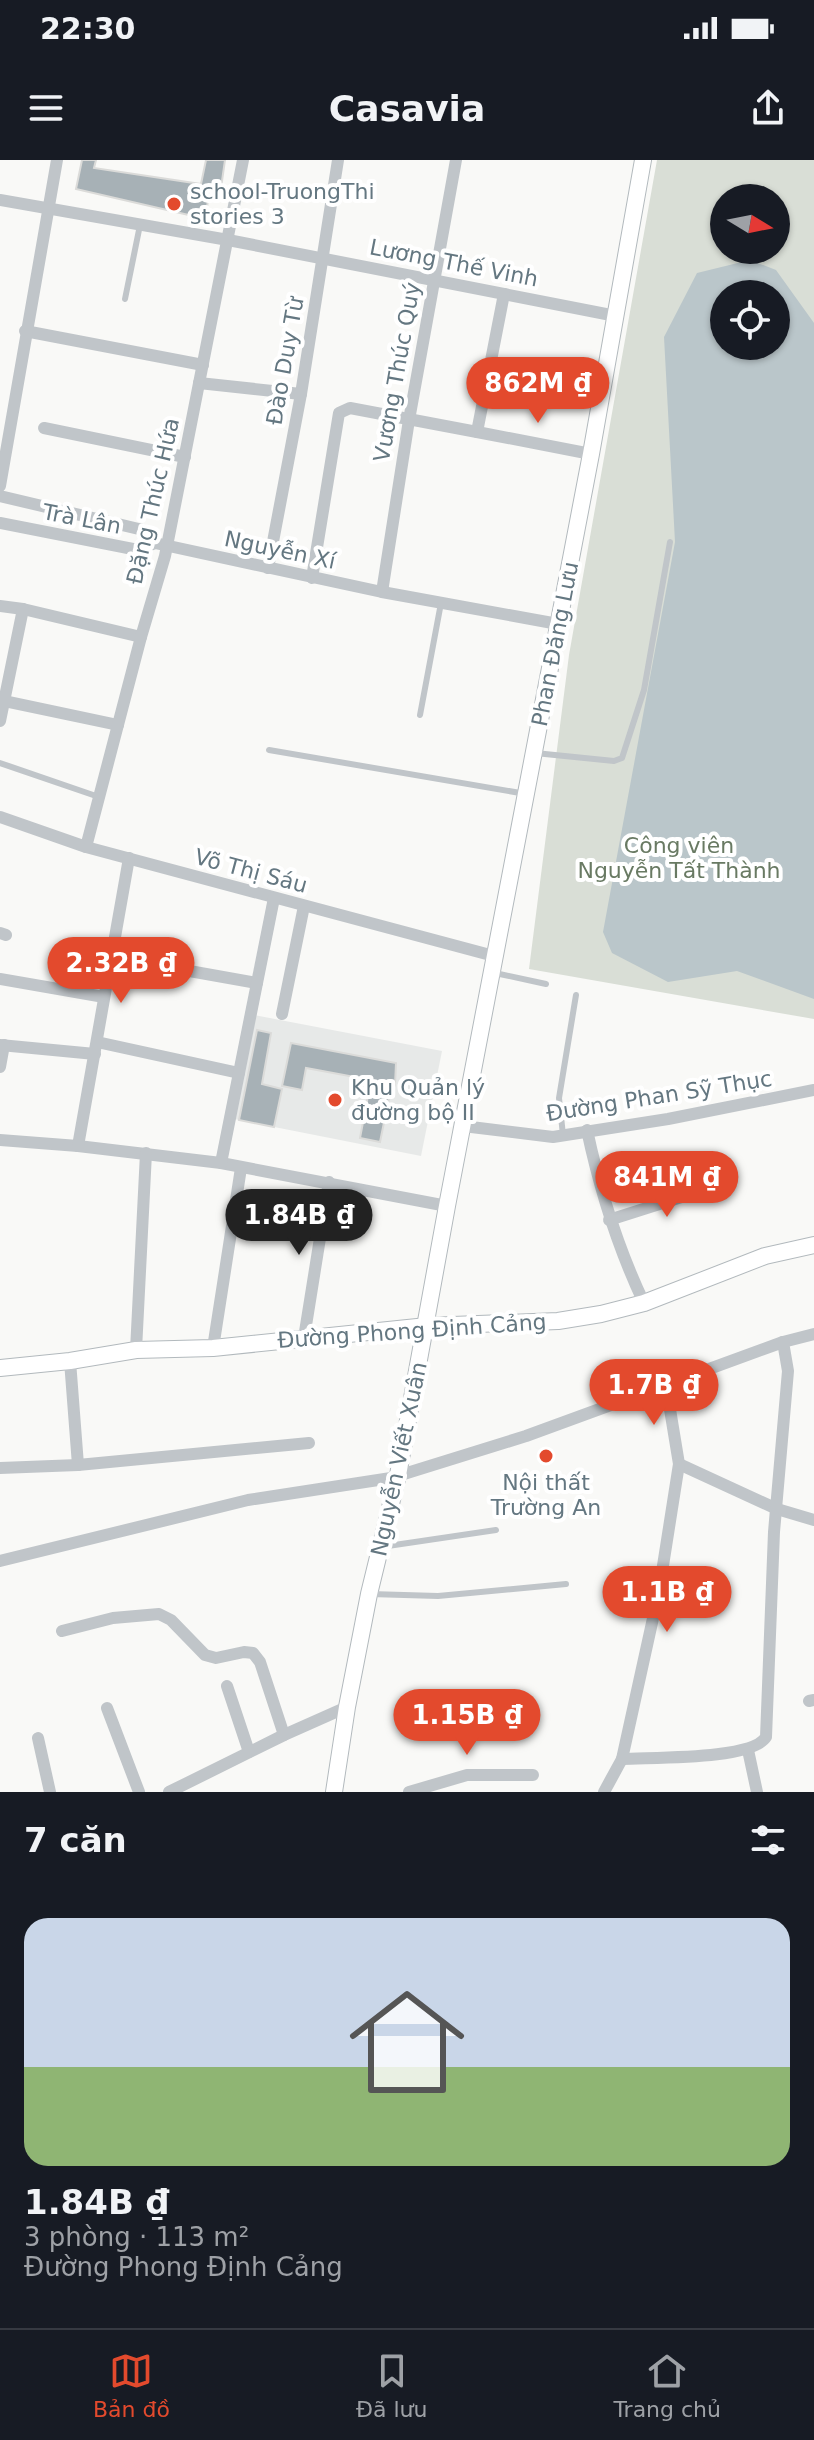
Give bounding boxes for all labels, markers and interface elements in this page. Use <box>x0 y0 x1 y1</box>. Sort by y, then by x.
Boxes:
text: 22:30 <box>40 11 136 46</box>
icon: menu <box>24 86 68 130</box>
icon: share <box>746 86 790 130</box>
text: Casavia <box>329 88 485 129</box>
place label: school-TruongThi stories 3 <box>190 179 375 229</box>
north arrow <box>710 184 790 264</box>
map controls <box>710 184 790 360</box>
marker: school-TruongThi stories 3 <box>165 195 183 213</box>
street label: Lương Thế Vinh <box>368 234 540 292</box>
street label: Vương Thúc Quý <box>369 280 425 464</box>
button: locate <box>710 280 790 360</box>
street label: Đào Duy Từ <box>261 294 309 427</box>
pin: 862M ₫ <box>473 357 603 425</box>
text: 862M ₫ <box>484 368 592 398</box>
street label: Đặng Thúc Hứa <box>122 415 184 587</box>
street label: Trà Lân <box>40 499 123 539</box>
street label: Nguyễn Xí <box>222 526 339 574</box>
street label: Phan Đăng Lưu <box>527 560 583 728</box>
park label: Công viên Nguyễn Tất Thành <box>577 833 781 883</box>
street label: Võ Thị Sáu <box>192 844 310 898</box>
pin: 2.32B ₫ <box>47 937 195 1005</box>
text: 2.32B ₫ <box>65 948 177 978</box>
street label: Đường Phan Sỹ Thục <box>544 1066 774 1126</box>
place label: Khu Quản lý đường bộ II <box>351 1075 485 1125</box>
marker: Khu Quản lý đường bộ II <box>326 1091 344 1109</box>
pin: 841M ₫ <box>602 1151 732 1219</box>
text: 841M ₫ <box>613 1162 721 1192</box>
pin: 1.84B ₫ <box>225 1189 373 1257</box>
text: 1.84B ₫ <box>243 1200 355 1230</box>
street label: Đường Phong Định Cảng <box>277 1309 547 1353</box>
street label: Nguyễn Viết Xuân <box>366 1359 432 1559</box>
pin: 1.7B ₫ <box>589 1359 719 1427</box>
text: 1.7B ₫ <box>607 1370 701 1400</box>
marker: Nội thất Trường An <box>537 1447 555 1465</box>
place label: Nội thất Trường An <box>490 1470 601 1520</box>
pin: 1.1B ₫ <box>602 1566 732 1634</box>
text: 1.1B ₫ <box>620 1577 714 1607</box>
pin: 1.15B ₫ <box>393 1689 541 1757</box>
text: 1.15B ₫ <box>411 1700 523 1730</box>
icon: filters <box>746 1818 790 1862</box>
text: 7 căn <box>24 1820 127 1860</box>
icon: home <box>335 1970 479 2114</box>
text: 1.84B ₫ <box>24 2182 169 2222</box>
text: 3 phòng · 113 m² <box>24 2222 249 2252</box>
text: Đường Phong Định Cảng <box>24 2252 343 2282</box>
tab: Bản đồ <box>93 2349 170 2422</box>
tab: Đã lưu <box>356 2349 427 2422</box>
tab: Trang chủ <box>613 2349 721 2422</box>

